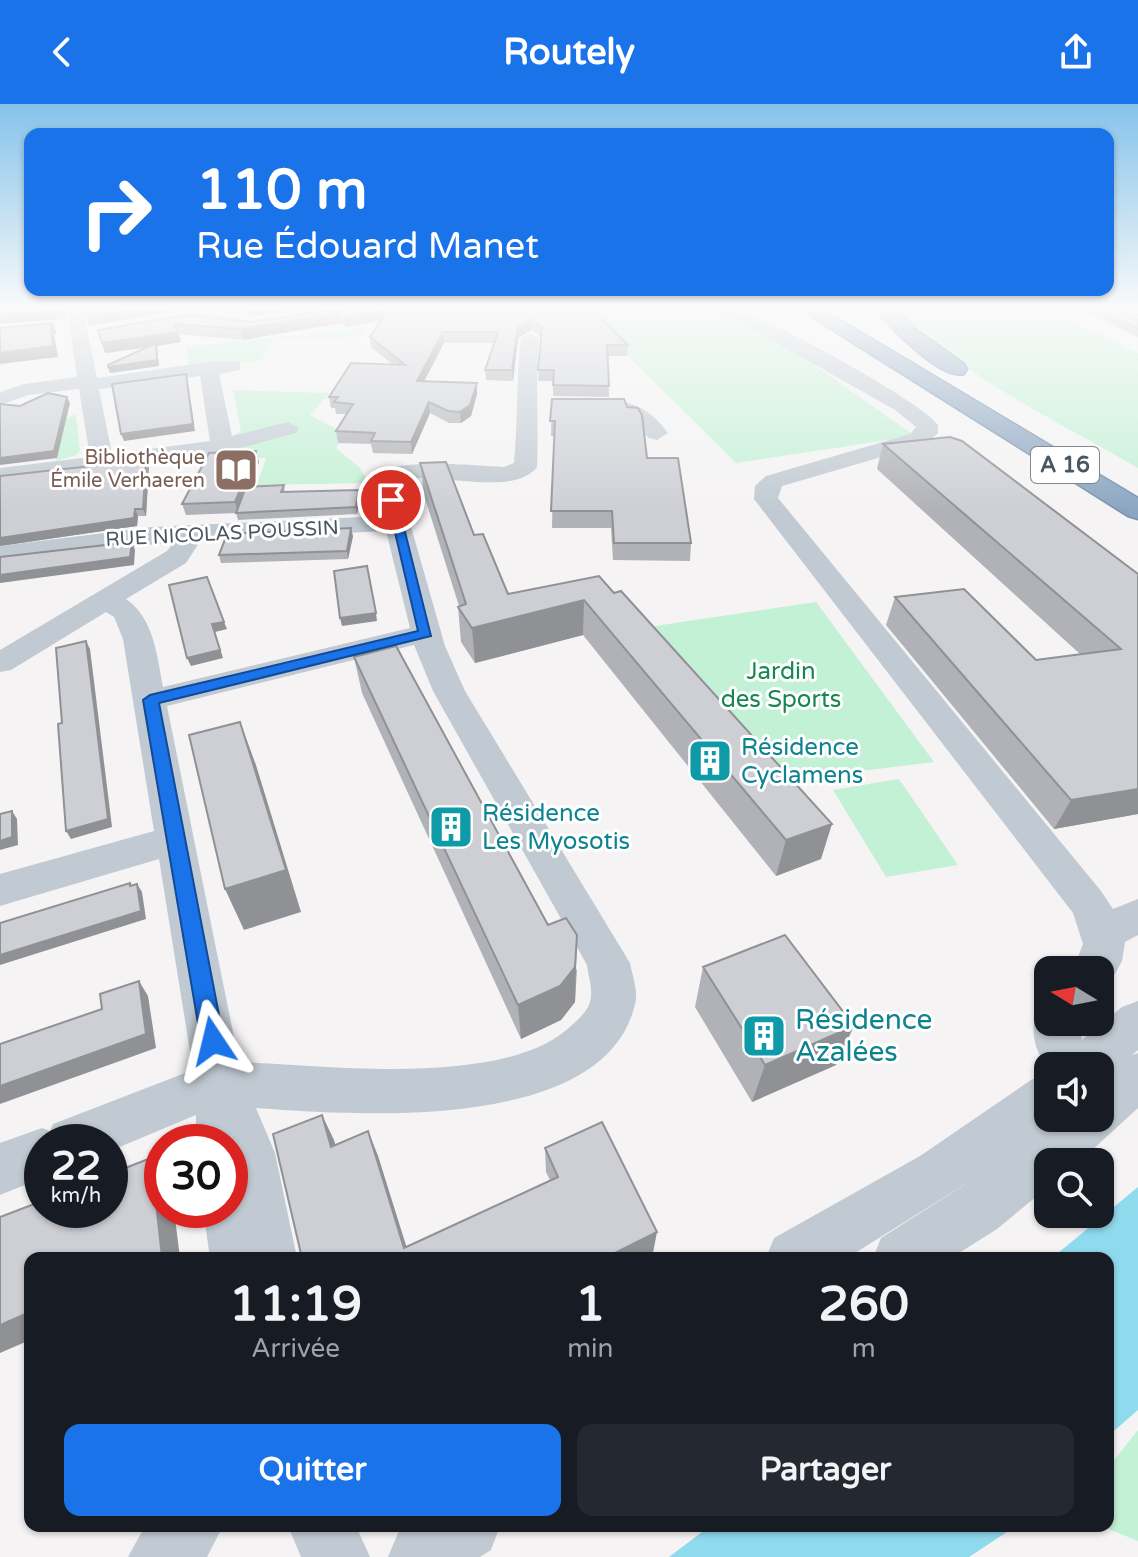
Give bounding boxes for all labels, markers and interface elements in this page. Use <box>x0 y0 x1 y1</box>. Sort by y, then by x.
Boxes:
icon: back <box>40 30 84 74</box>
icon: share <box>1054 30 1098 74</box>
text: Routely <box>503 31 635 74</box>
text: 110 m <box>196 157 367 224</box>
icon: right <box>64 160 168 264</box>
text: Rue Édouard Manet <box>196 225 539 268</box>
place label: Bibliothèque Émile Verhaeren <box>50 446 205 493</box>
library icon: Bibliothèque Émile Verhaeren <box>212 446 260 494</box>
road number: A 16 <box>1031 447 1099 483</box>
pin <box>357 466 425 534</box>
icon: arrive <box>369 478 413 522</box>
street label: RUE NICOLAS POUSSIN <box>105 516 339 552</box>
park label: Jardin des Sports <box>721 657 841 714</box>
place label: Résidence Cyclamens <box>741 733 863 790</box>
building icon: Résidence Cyclamens <box>686 737 734 785</box>
place label: Résidence Les Myosotis <box>482 799 630 856</box>
building icon: Résidence Les Myosotis <box>427 803 475 851</box>
north arrow <box>1034 956 1114 1036</box>
map controls <box>1034 956 1114 1228</box>
position arrow <box>171 999 255 1083</box>
place label: Résidence Azalées <box>795 1003 932 1069</box>
building icon: Résidence Azalées <box>740 1012 788 1060</box>
button: sound <box>1034 1052 1114 1132</box>
speed limit sign: 30 <box>144 1124 248 1228</box>
text: 22 <box>51 1142 101 1190</box>
button: search <box>1034 1148 1114 1228</box>
text: km/h <box>51 1184 101 1208</box>
text: 11:19 <box>229 1276 362 1334</box>
text: 1 <box>575 1276 605 1334</box>
text: 260 <box>818 1276 909 1334</box>
text: Arrivée <box>251 1333 340 1364</box>
text: min <box>567 1333 613 1364</box>
text: m <box>852 1333 876 1364</box>
button: Quitter <box>64 1424 561 1516</box>
button: Partager <box>577 1424 1074 1516</box>

